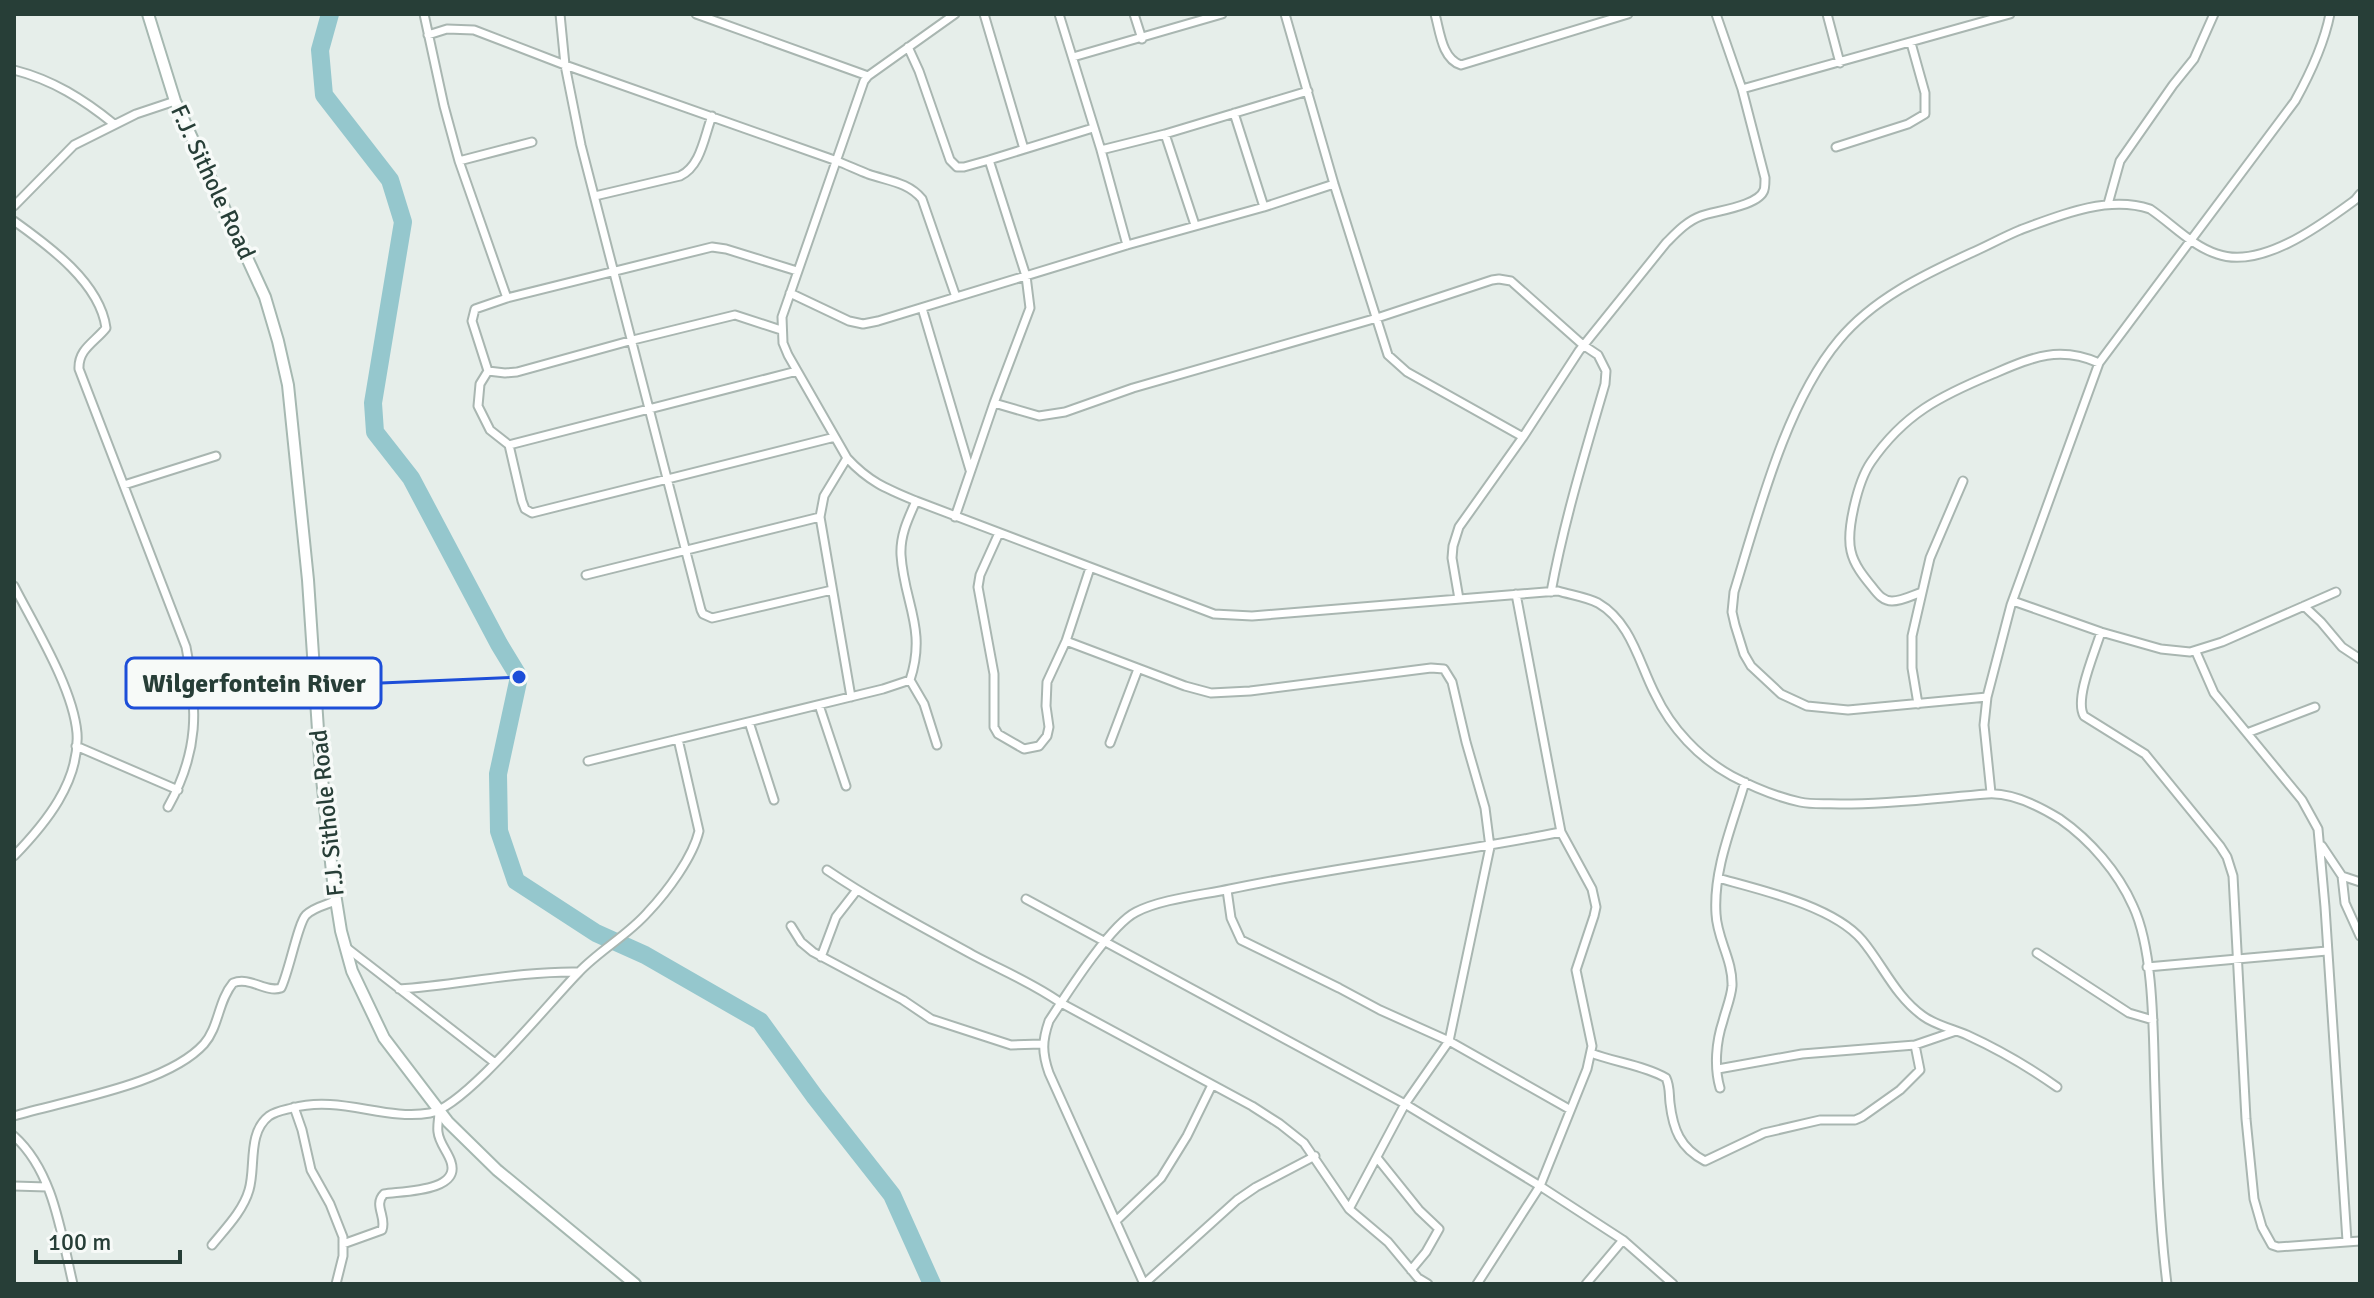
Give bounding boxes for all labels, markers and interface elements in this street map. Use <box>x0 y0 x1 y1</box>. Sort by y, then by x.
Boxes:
street label: F.J. Sithole Road <box>164 100 262 264</box>
callout: Wilgerfontein River <box>126 658 381 708</box>
text: Wilgerfontein River <box>142 668 366 700</box>
street label: F.J. Sithole Road <box>303 728 351 898</box>
scale bar <box>36 1214 180 1264</box>
text: 100 m <box>48 1227 111 1257</box>

